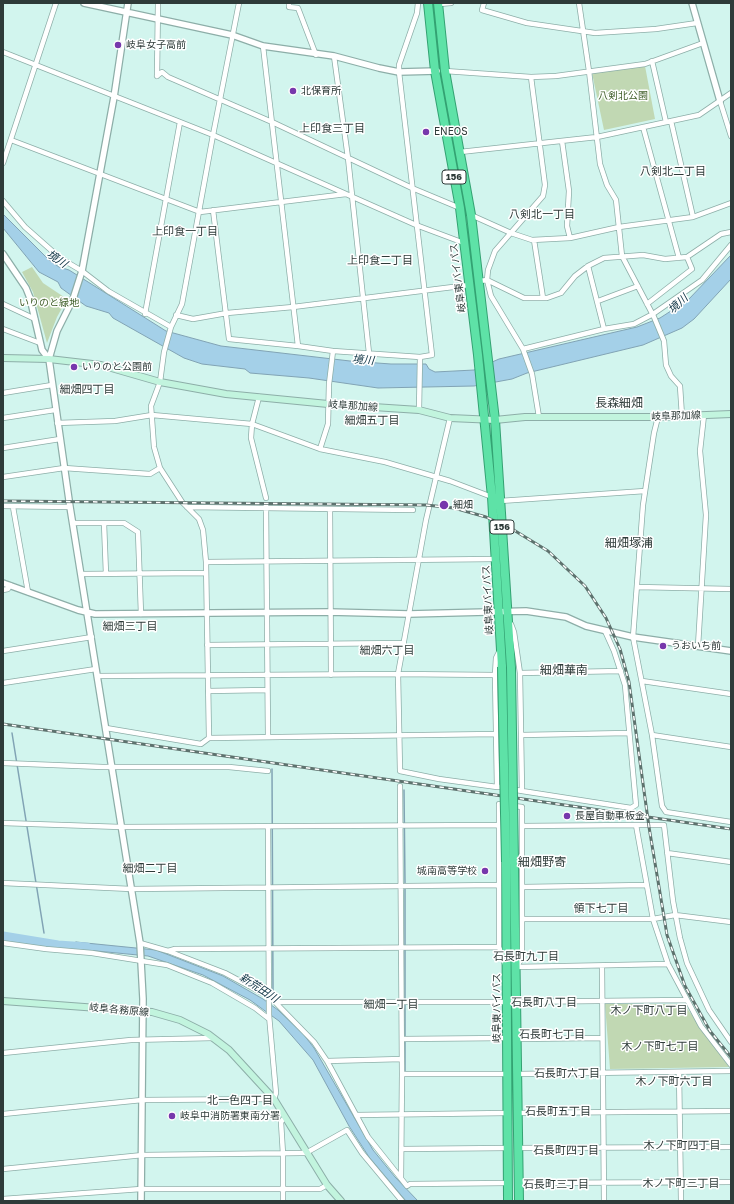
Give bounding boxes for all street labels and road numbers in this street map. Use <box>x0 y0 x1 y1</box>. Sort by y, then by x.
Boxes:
road number: 156 <box>442 170 466 184</box>
street label: 岐阜東バイパス <box>448 243 468 313</box>
street label: 岐阜那加線 <box>328 398 378 414</box>
street label: 岐阜那加線 <box>651 409 701 423</box>
road number: 156 <box>490 520 514 534</box>
street label: 岐阜東バイパス <box>480 565 496 635</box>
street label: 岐阜東バイパス <box>491 973 503 1043</box>
street label: 岐阜各務原線 <box>89 1001 149 1019</box>

